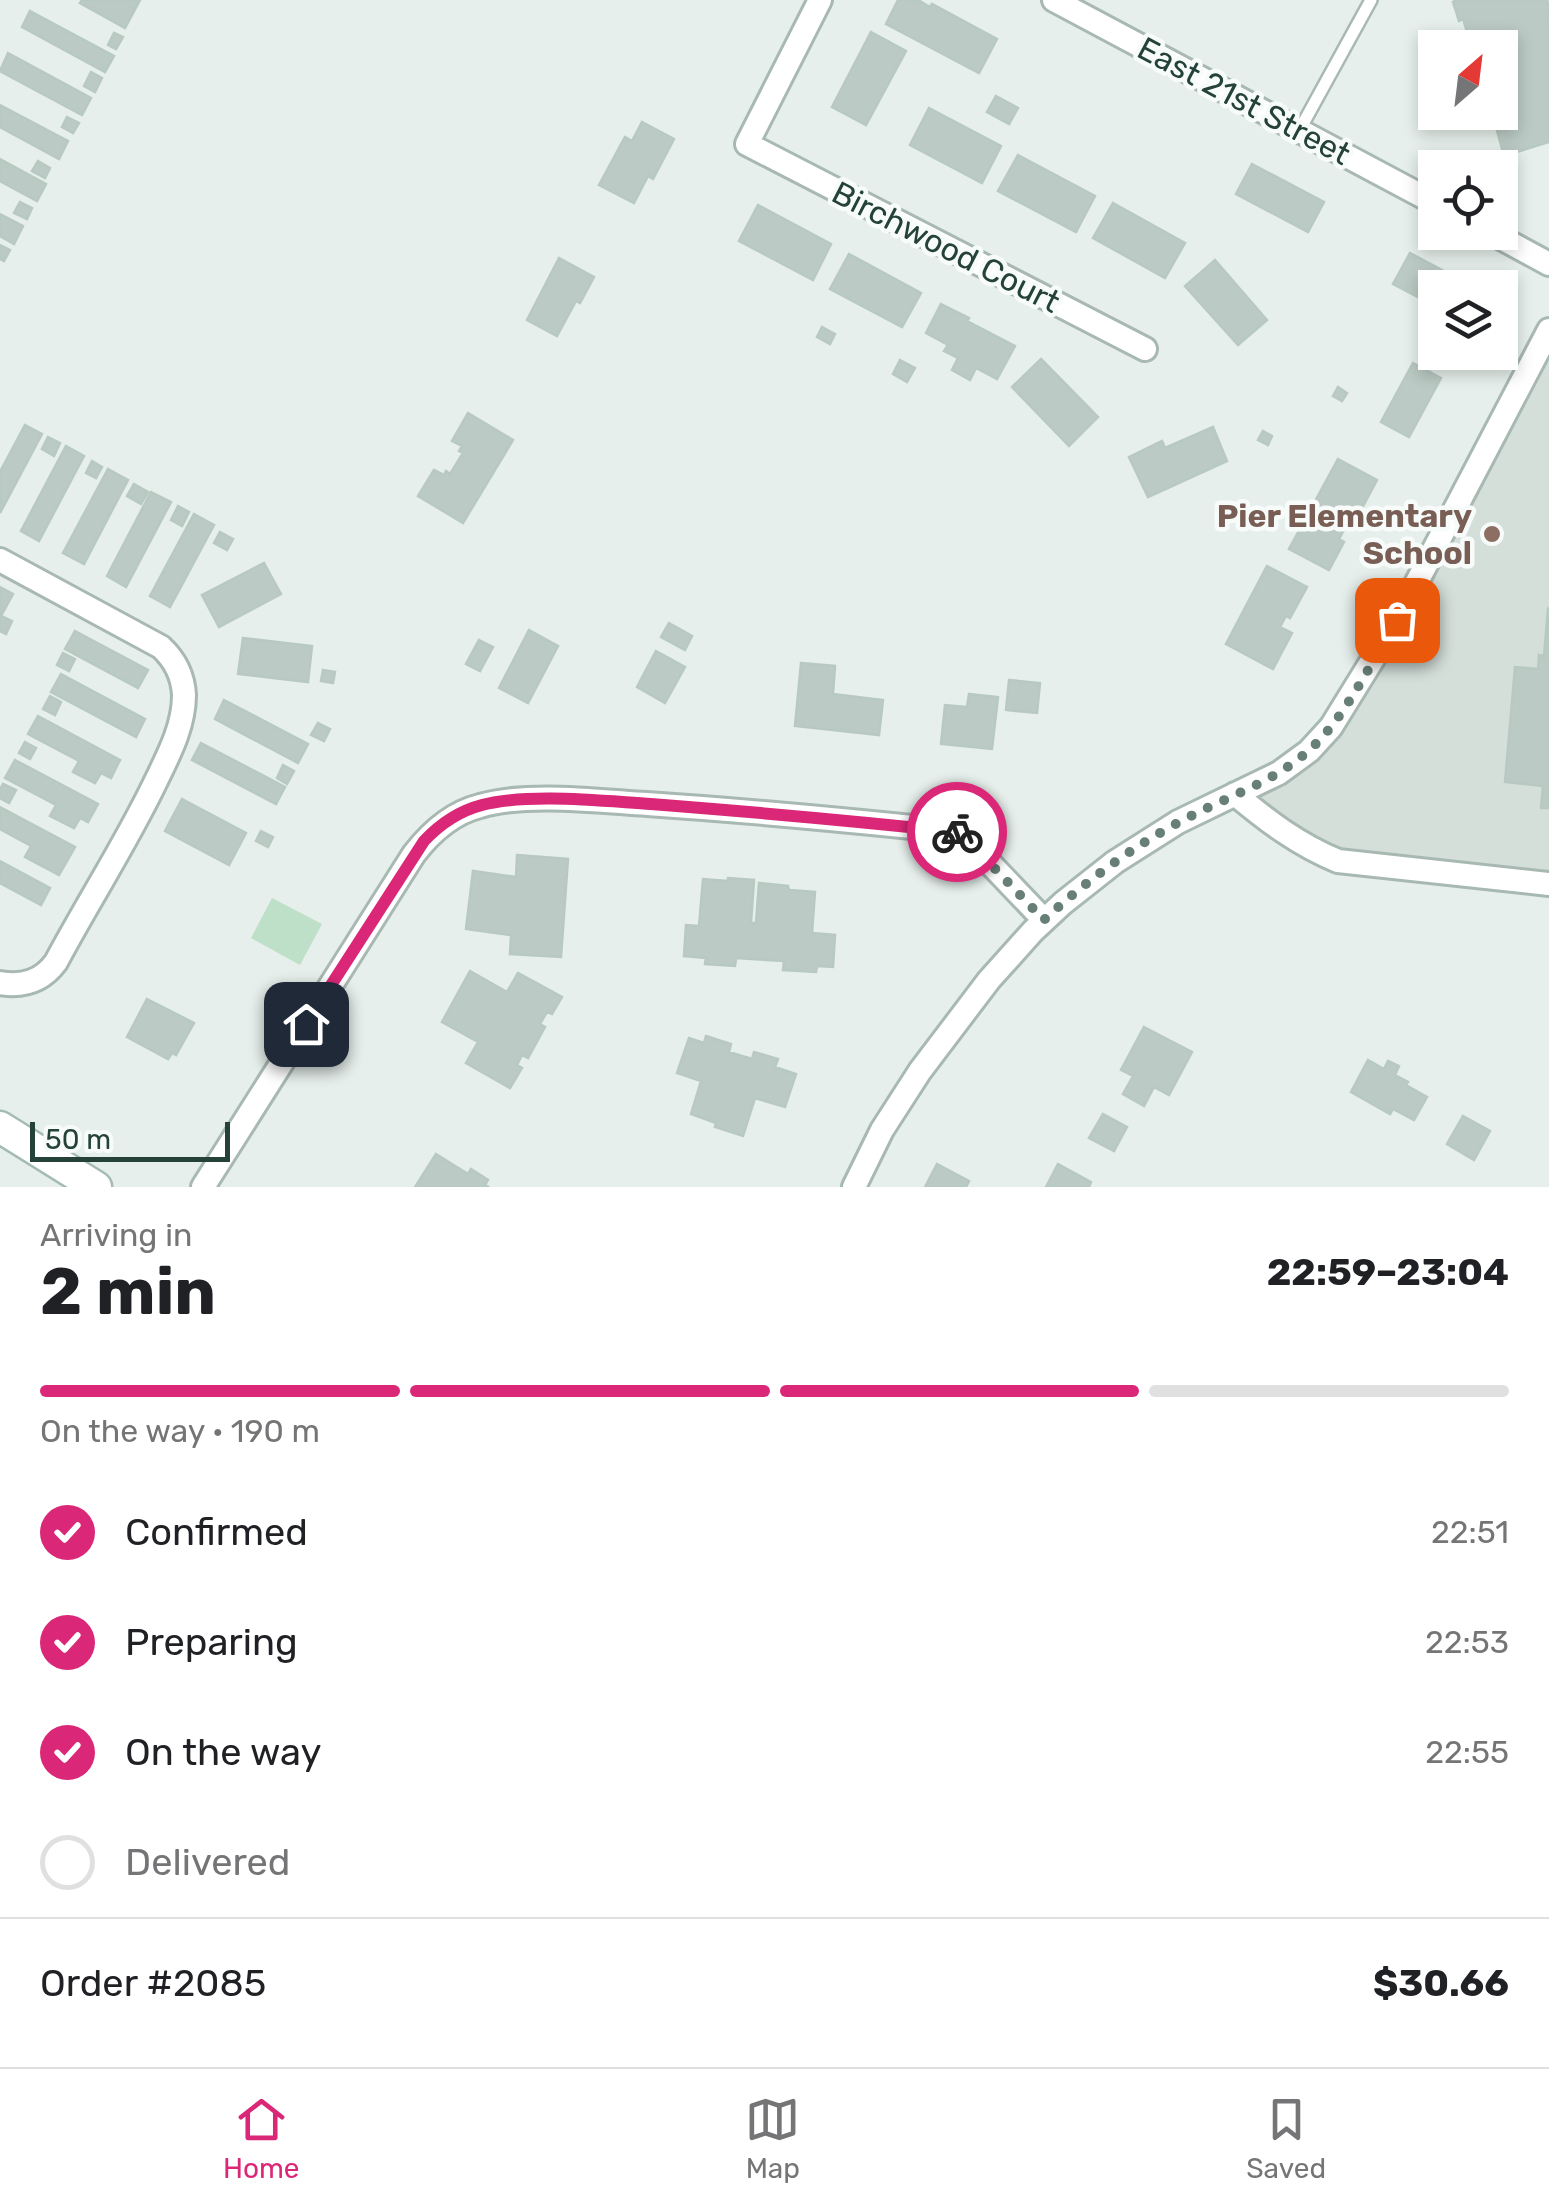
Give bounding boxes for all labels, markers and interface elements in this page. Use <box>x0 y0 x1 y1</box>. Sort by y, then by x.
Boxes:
street label: East 21st Street <box>1131 29 1357 173</box>
north arrow <box>1418 30 1518 130</box>
map controls <box>1418 30 1518 370</box>
button: locate <box>1418 150 1518 250</box>
street label: Birchwood Court <box>826 173 1066 321</box>
button: layers <box>1418 270 1518 370</box>
place label: Pier Elementary School <box>1217 497 1472 572</box>
marker: Pier Elementary School <box>1481 523 1503 545</box>
pin <box>1355 578 1440 663</box>
icon: bag <box>1370 593 1425 648</box>
courier <box>907 782 1007 882</box>
icon: bike <box>930 805 985 860</box>
pin <box>264 982 349 1067</box>
icon: home <box>279 997 334 1052</box>
scale bar <box>30 1117 230 1162</box>
text: 50 m <box>45 1123 111 1156</box>
text: Arriving in <box>40 1216 192 1254</box>
text: 22:59–23:04 <box>1267 1249 1509 1295</box>
text: 2 min <box>40 1253 216 1330</box>
text: On the way · 190 m <box>40 1412 320 1450</box>
icon: check <box>40 1505 95 1560</box>
text: Confirmed <box>125 1509 308 1555</box>
text: 22:51 <box>1431 1513 1509 1551</box>
icon: check <box>40 1615 95 1670</box>
text: Preparing <box>125 1619 298 1665</box>
text: 22:53 <box>1425 1623 1509 1661</box>
icon: check <box>40 1725 95 1780</box>
text: On the way <box>125 1729 321 1775</box>
text: 22:55 <box>1425 1733 1509 1771</box>
text: Delivered <box>125 1839 290 1885</box>
text: Order #2085 <box>40 1960 266 2006</box>
text: $30.66 <box>1373 1960 1509 2006</box>
tab: Home <box>223 2092 300 2185</box>
tab: Map <box>745 2092 800 2185</box>
tab: Saved <box>1246 2092 1326 2185</box>

